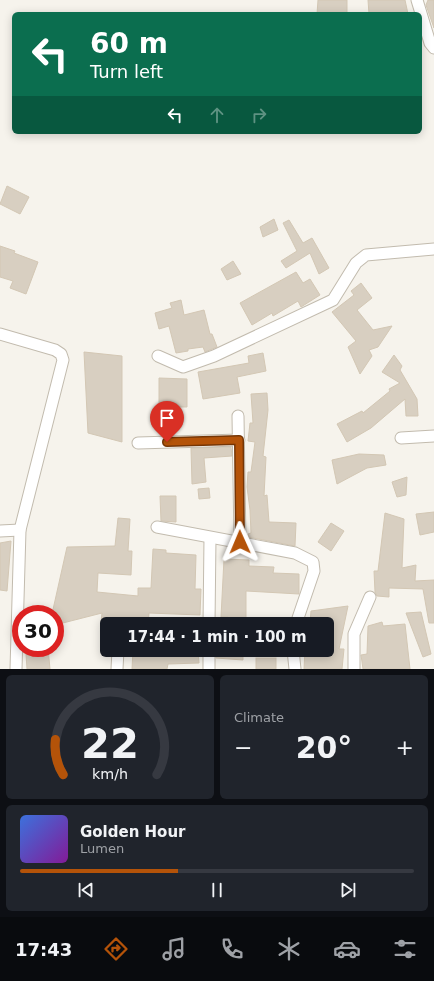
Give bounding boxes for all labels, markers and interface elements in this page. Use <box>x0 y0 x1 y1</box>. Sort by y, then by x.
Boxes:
text: 60 m <box>90 27 168 60</box>
icon: left <box>24 28 76 80</box>
text: Turn left <box>90 61 163 82</box>
icon: left <box>164 104 186 126</box>
icon: ahead <box>206 104 228 126</box>
icon: right <box>248 104 270 126</box>
pin <box>150 401 184 442</box>
icon: arrive <box>156 407 178 429</box>
position arrow <box>219 521 261 563</box>
speed limit sign: 30 <box>12 605 64 657</box>
text: 17:44 · 1 min · 100 m <box>127 628 307 646</box>
text: Climate <box>234 710 284 725</box>
text: 22 <box>81 719 139 768</box>
text: 20° <box>296 730 352 765</box>
text: − <box>234 735 252 760</box>
text: + <box>396 735 414 760</box>
text: km/h <box>92 766 128 782</box>
text: Golden Hour <box>80 823 186 841</box>
text: Lumen <box>80 841 124 856</box>
icon: previous <box>75 879 97 901</box>
icon: pause <box>206 879 228 901</box>
icon: next <box>337 879 359 901</box>
icon: directions <box>102 935 130 963</box>
icon: music <box>160 935 188 963</box>
icon: phone <box>218 935 246 963</box>
icon: climate <box>275 935 303 963</box>
icon: car <box>333 935 361 963</box>
icon: filters <box>391 935 419 963</box>
text: 17:43 <box>15 939 72 960</box>

